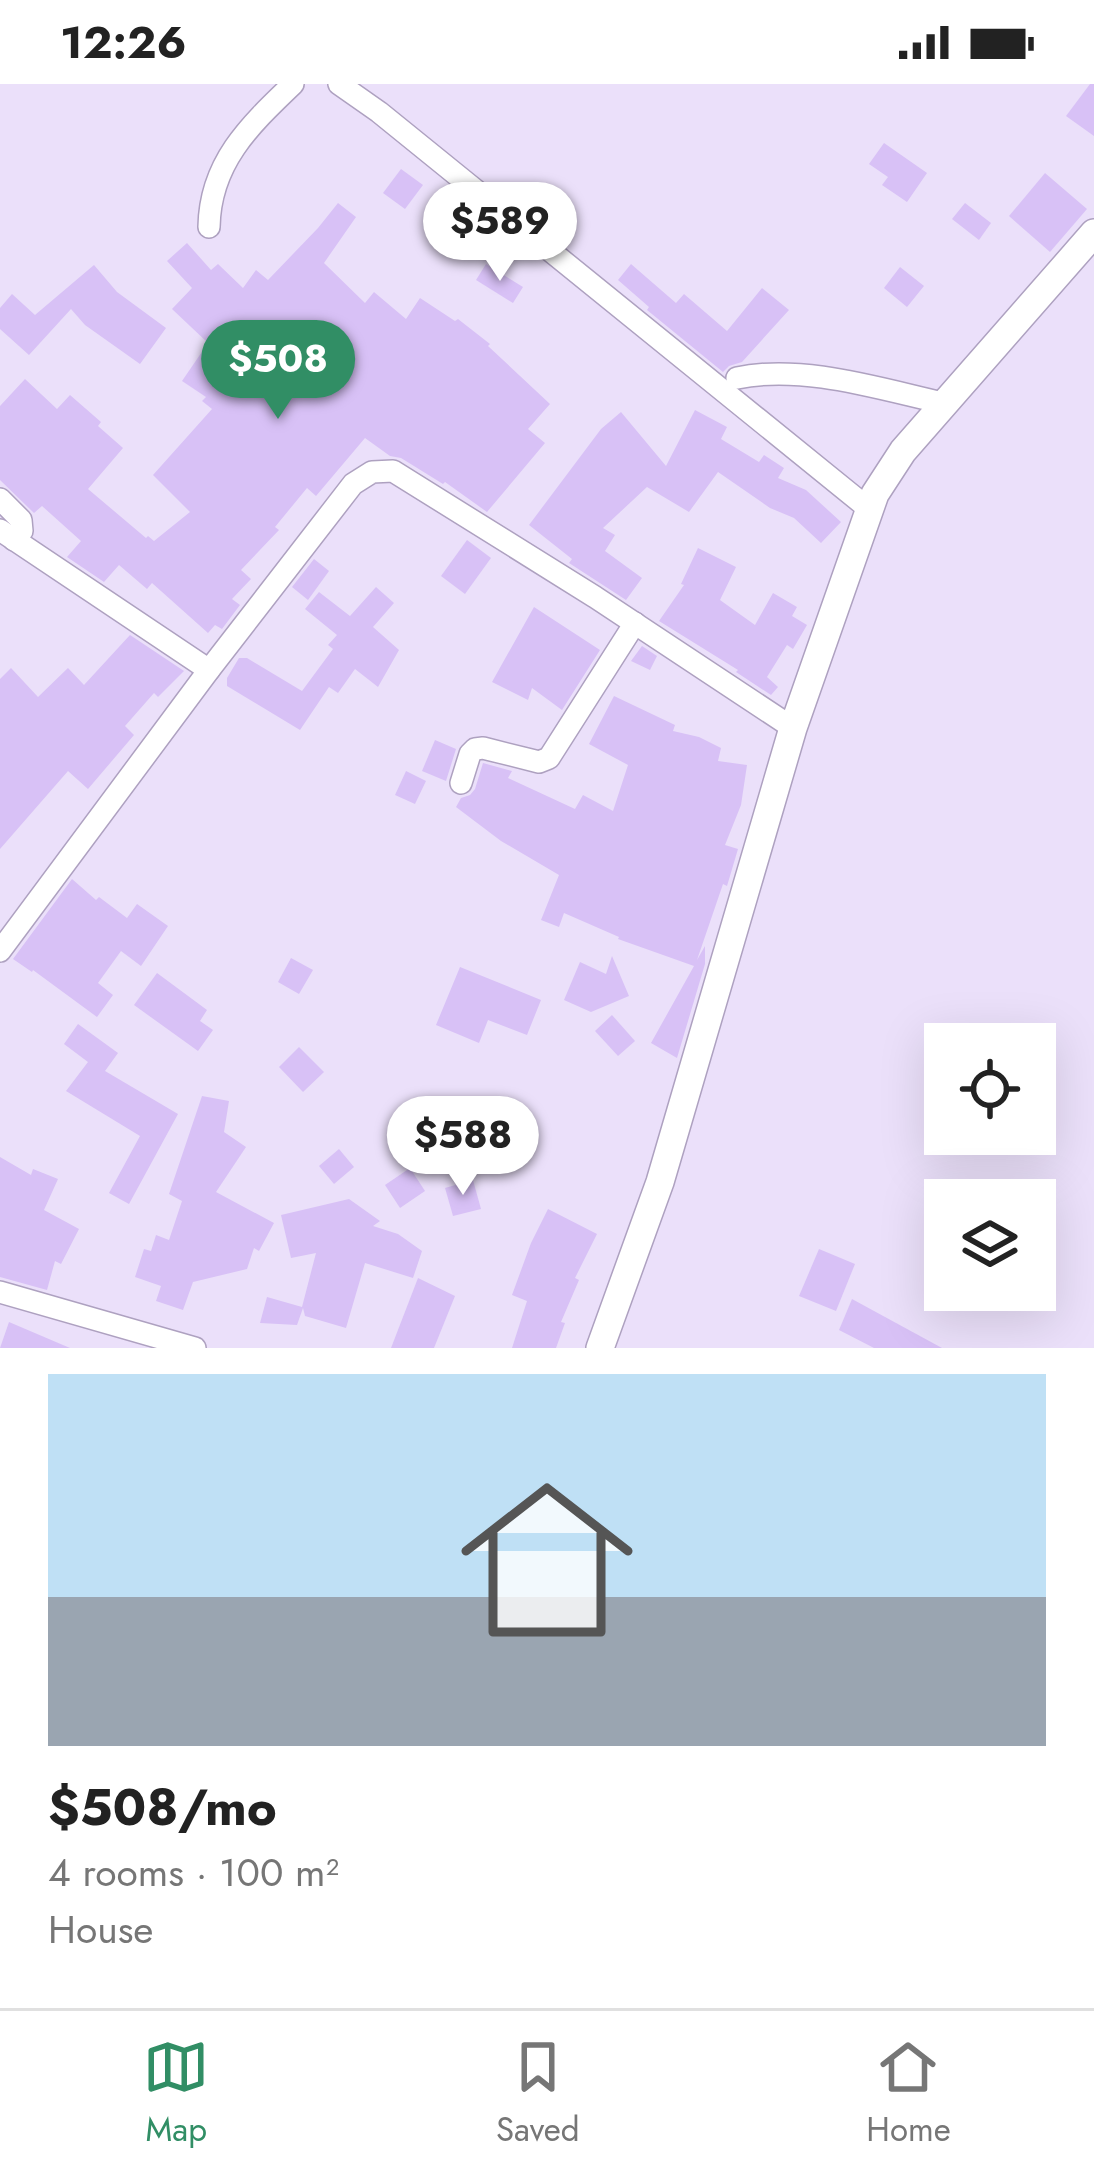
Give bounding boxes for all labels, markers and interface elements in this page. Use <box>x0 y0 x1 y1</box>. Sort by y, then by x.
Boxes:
text: 12:26 <box>60 10 187 75</box>
pin: $589 <box>429 182 571 284</box>
text: $589 <box>450 192 550 249</box>
pin: $508 <box>207 320 349 422</box>
text: $508 <box>228 330 328 387</box>
map controls <box>924 1023 1056 1311</box>
button: locate <box>924 1023 1056 1155</box>
pin: $588 <box>392 1096 534 1198</box>
text: $588 <box>414 1106 512 1163</box>
button: layers <box>924 1179 1056 1311</box>
icon: home <box>439 1452 655 1668</box>
text: $508/mo <box>48 1770 277 1844</box>
text: 4 rooms · 100 m² <box>48 1844 339 1901</box>
text: House <box>48 1901 153 1958</box>
tab: Map <box>143 2034 209 2153</box>
tab: Saved <box>496 2034 580 2153</box>
tab: Home <box>866 2034 951 2153</box>

